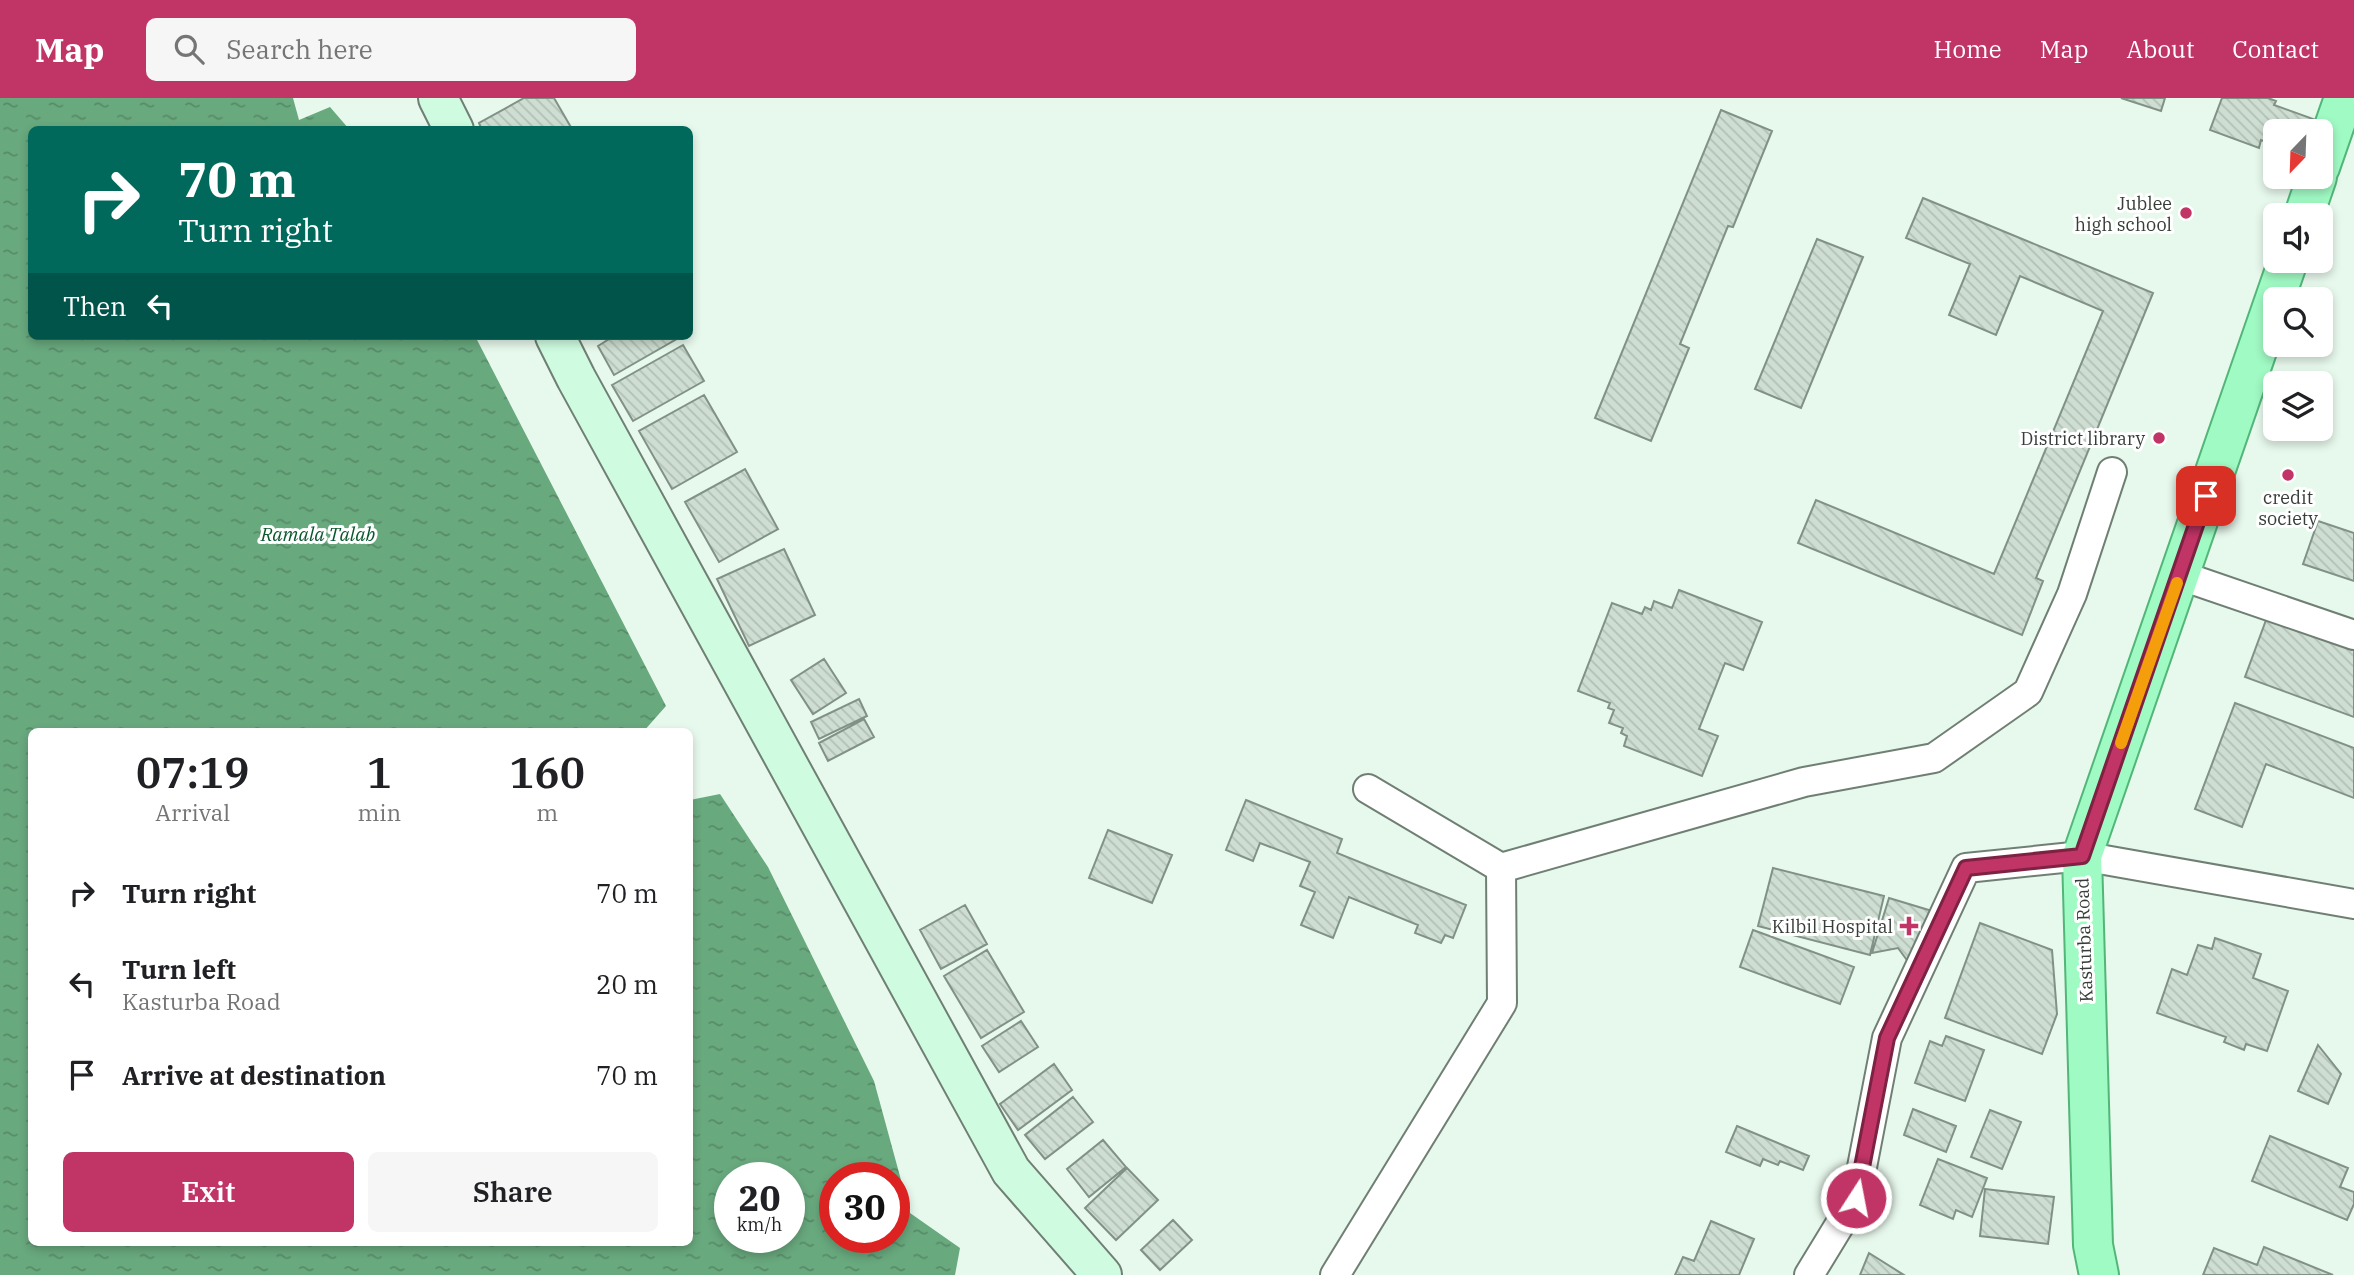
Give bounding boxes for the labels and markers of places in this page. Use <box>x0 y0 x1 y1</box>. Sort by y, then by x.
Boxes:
place label: Jublee high school <box>2075 192 2172 236</box>
marker: Jublee high school <box>2178 205 2194 221</box>
place label: District library <box>2020 427 2145 450</box>
marker: District library <box>2151 430 2167 446</box>
pin <box>2176 466 2236 526</box>
marker: credit society <box>2280 467 2296 483</box>
place label: credit society <box>2258 486 2318 530</box>
place label: Kilbil Hospital <box>1772 915 1893 938</box>
marker: Kilbil Hospital <box>1899 916 1919 936</box>

